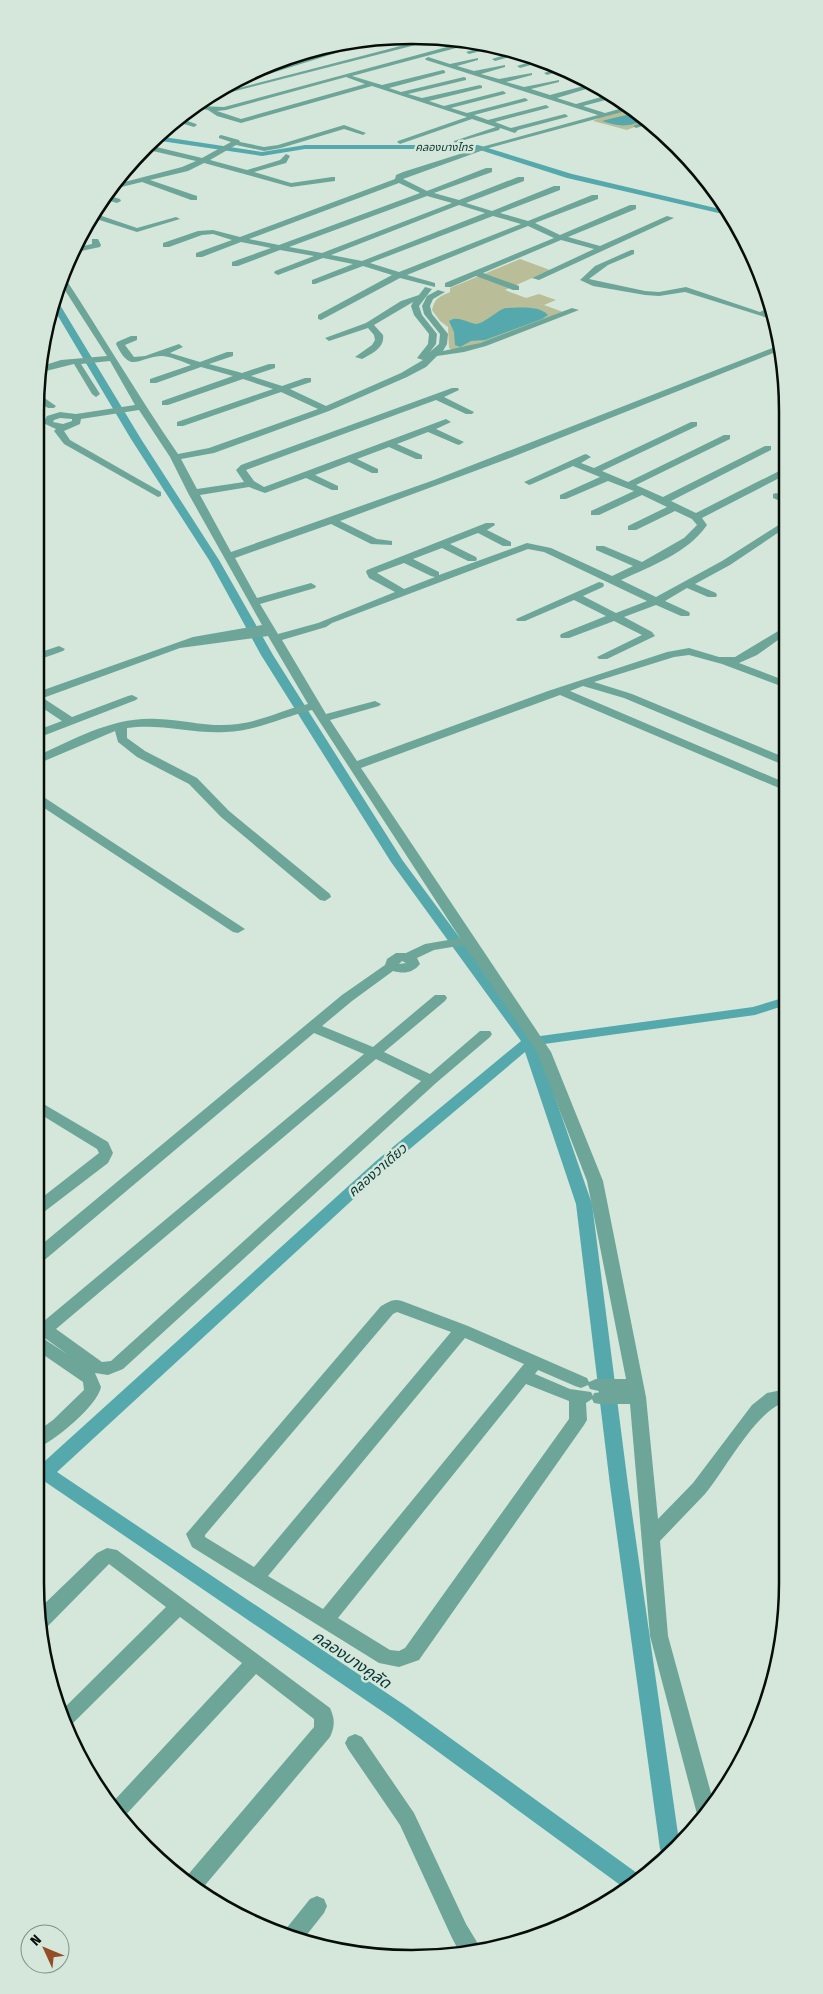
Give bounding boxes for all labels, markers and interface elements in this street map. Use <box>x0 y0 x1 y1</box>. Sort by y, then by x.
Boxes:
water label: คลองบางไทร <box>415 141 474 154</box>
water label: คลองวาเดียว <box>344 1139 411 1201</box>
water label: คลองบางคูลัด <box>308 1626 395 1694</box>
north arrow <box>20 1924 70 1974</box>
text: N <box>27 1931 45 1949</box>

